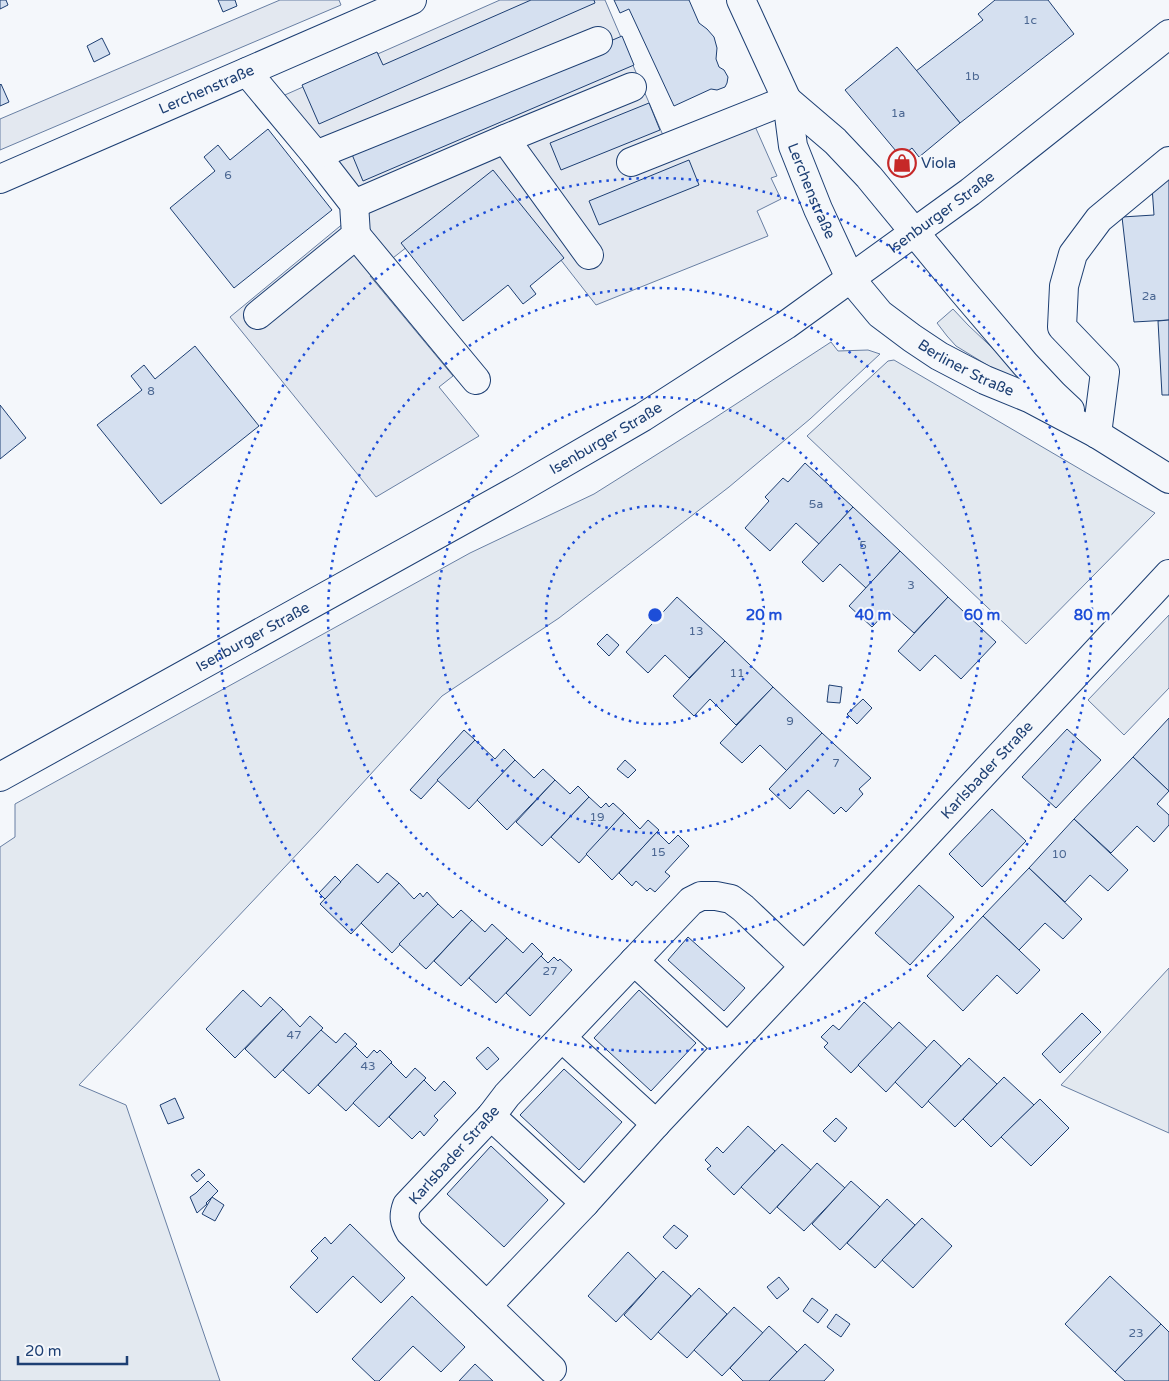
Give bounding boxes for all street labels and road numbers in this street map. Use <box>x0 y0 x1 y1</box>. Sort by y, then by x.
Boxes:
street label: Lerchenstraße <box>156 61 257 118</box>
street label: Lerchenstraße <box>784 140 840 242</box>
street label: Isenburger Straße <box>885 167 998 257</box>
street label: Berliner Straße <box>914 335 1017 400</box>
street label: Isenburger Straße <box>546 398 665 478</box>
street label: Isenburger Straße <box>193 598 313 676</box>
street label: Karlsbader Straße <box>937 717 1037 823</box>
street label: Karlsbader Straße <box>405 1102 503 1208</box>

